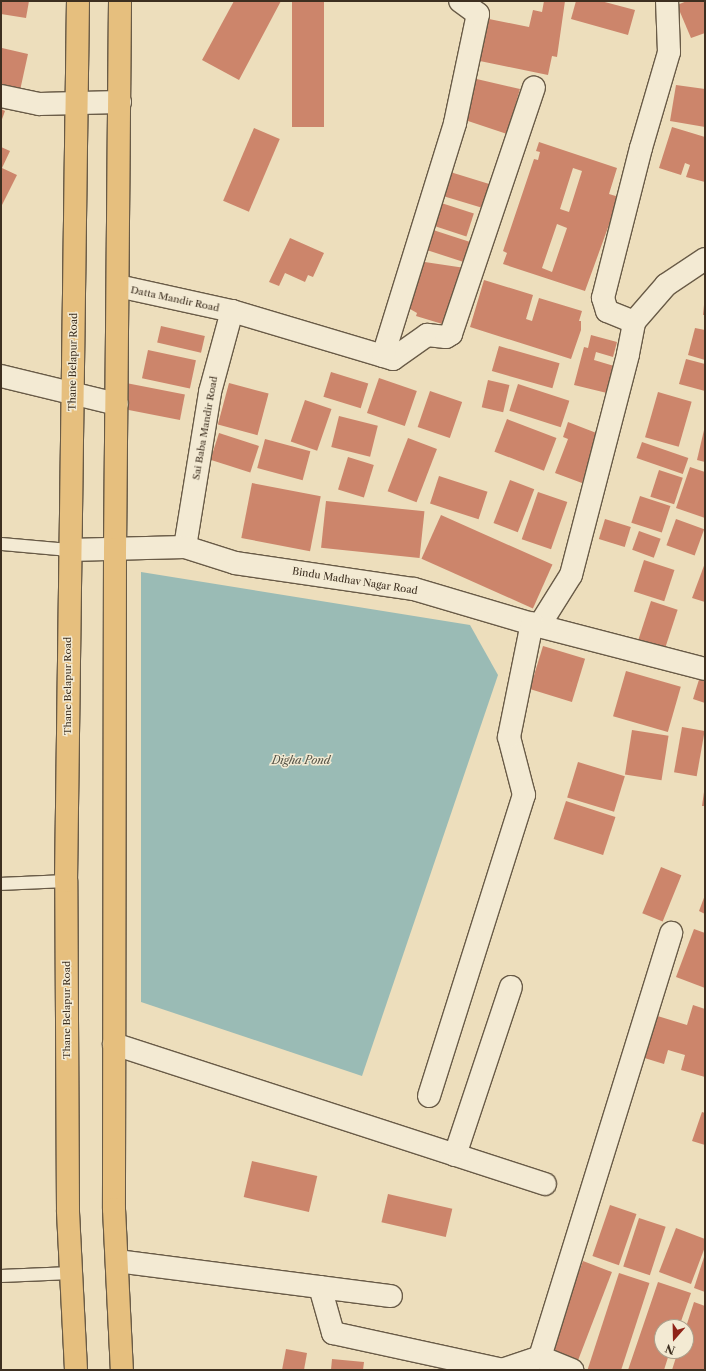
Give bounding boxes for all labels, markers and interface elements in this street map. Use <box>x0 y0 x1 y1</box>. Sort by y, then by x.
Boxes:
street label: Datta Mandir Road <box>129 284 221 314</box>
street label: Thane Belapur Road <box>66 313 80 411</box>
street label: Sai Baba Mandir Road <box>190 375 220 481</box>
street label: Bindu Madhav Nagar Road <box>291 565 419 597</box>
street label: Thane Belapur Road <box>62 637 74 735</box>
water label: Digha Pond <box>272 753 330 767</box>
street label: Thane Belapur Road <box>61 961 73 1059</box>
north arrow <box>654 1319 694 1359</box>
text: N <box>663 1341 677 1358</box>

